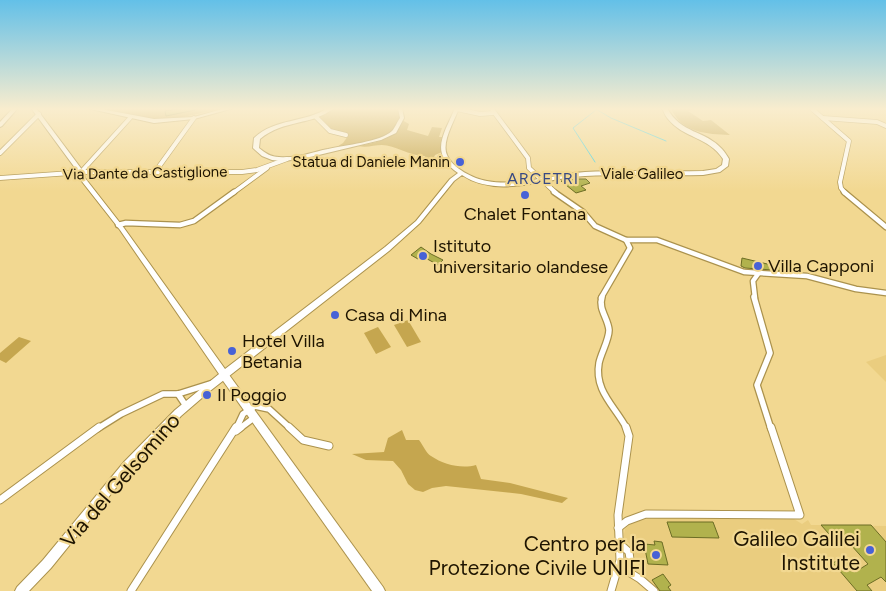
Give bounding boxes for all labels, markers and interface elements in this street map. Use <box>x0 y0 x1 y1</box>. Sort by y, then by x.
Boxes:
place label: Statua di Daniele Manin <box>292 153 450 171</box>
marker: Statua di Daniele Manin <box>454 156 466 168</box>
street label: Via Dante da Castiglione <box>63 163 227 183</box>
street label: Viale Galileo <box>601 165 684 183</box>
district label: ARCETRI <box>507 169 579 188</box>
marker: Chalet Fontana <box>519 189 531 201</box>
place label: Chalet Fontana <box>464 203 586 225</box>
place label: Istituto universitario olandese <box>433 235 608 278</box>
marker: Istituto universitario olandese <box>417 250 429 262</box>
place label: Villa Capponi <box>768 255 874 277</box>
marker: Villa Capponi <box>752 260 764 272</box>
place label: Casa di Mina <box>345 304 447 326</box>
marker: Casa di Mina <box>329 309 341 321</box>
place label: Hotel Villa Betania <box>242 330 325 373</box>
marker: Hotel Villa Betania <box>226 345 238 357</box>
place label: Il Poggio <box>217 384 287 406</box>
marker: Il Poggio <box>201 389 213 401</box>
street label: Via del Gelsomino <box>55 408 185 552</box>
place label: Galileo Galilei Institute <box>733 526 860 575</box>
place label: Centro per la Protezione Civile UNIFI <box>429 531 646 580</box>
marker: Galileo Galilei Institute <box>864 544 876 556</box>
marker: Centro per la Protezione Civile UNIFI <box>650 549 662 561</box>

